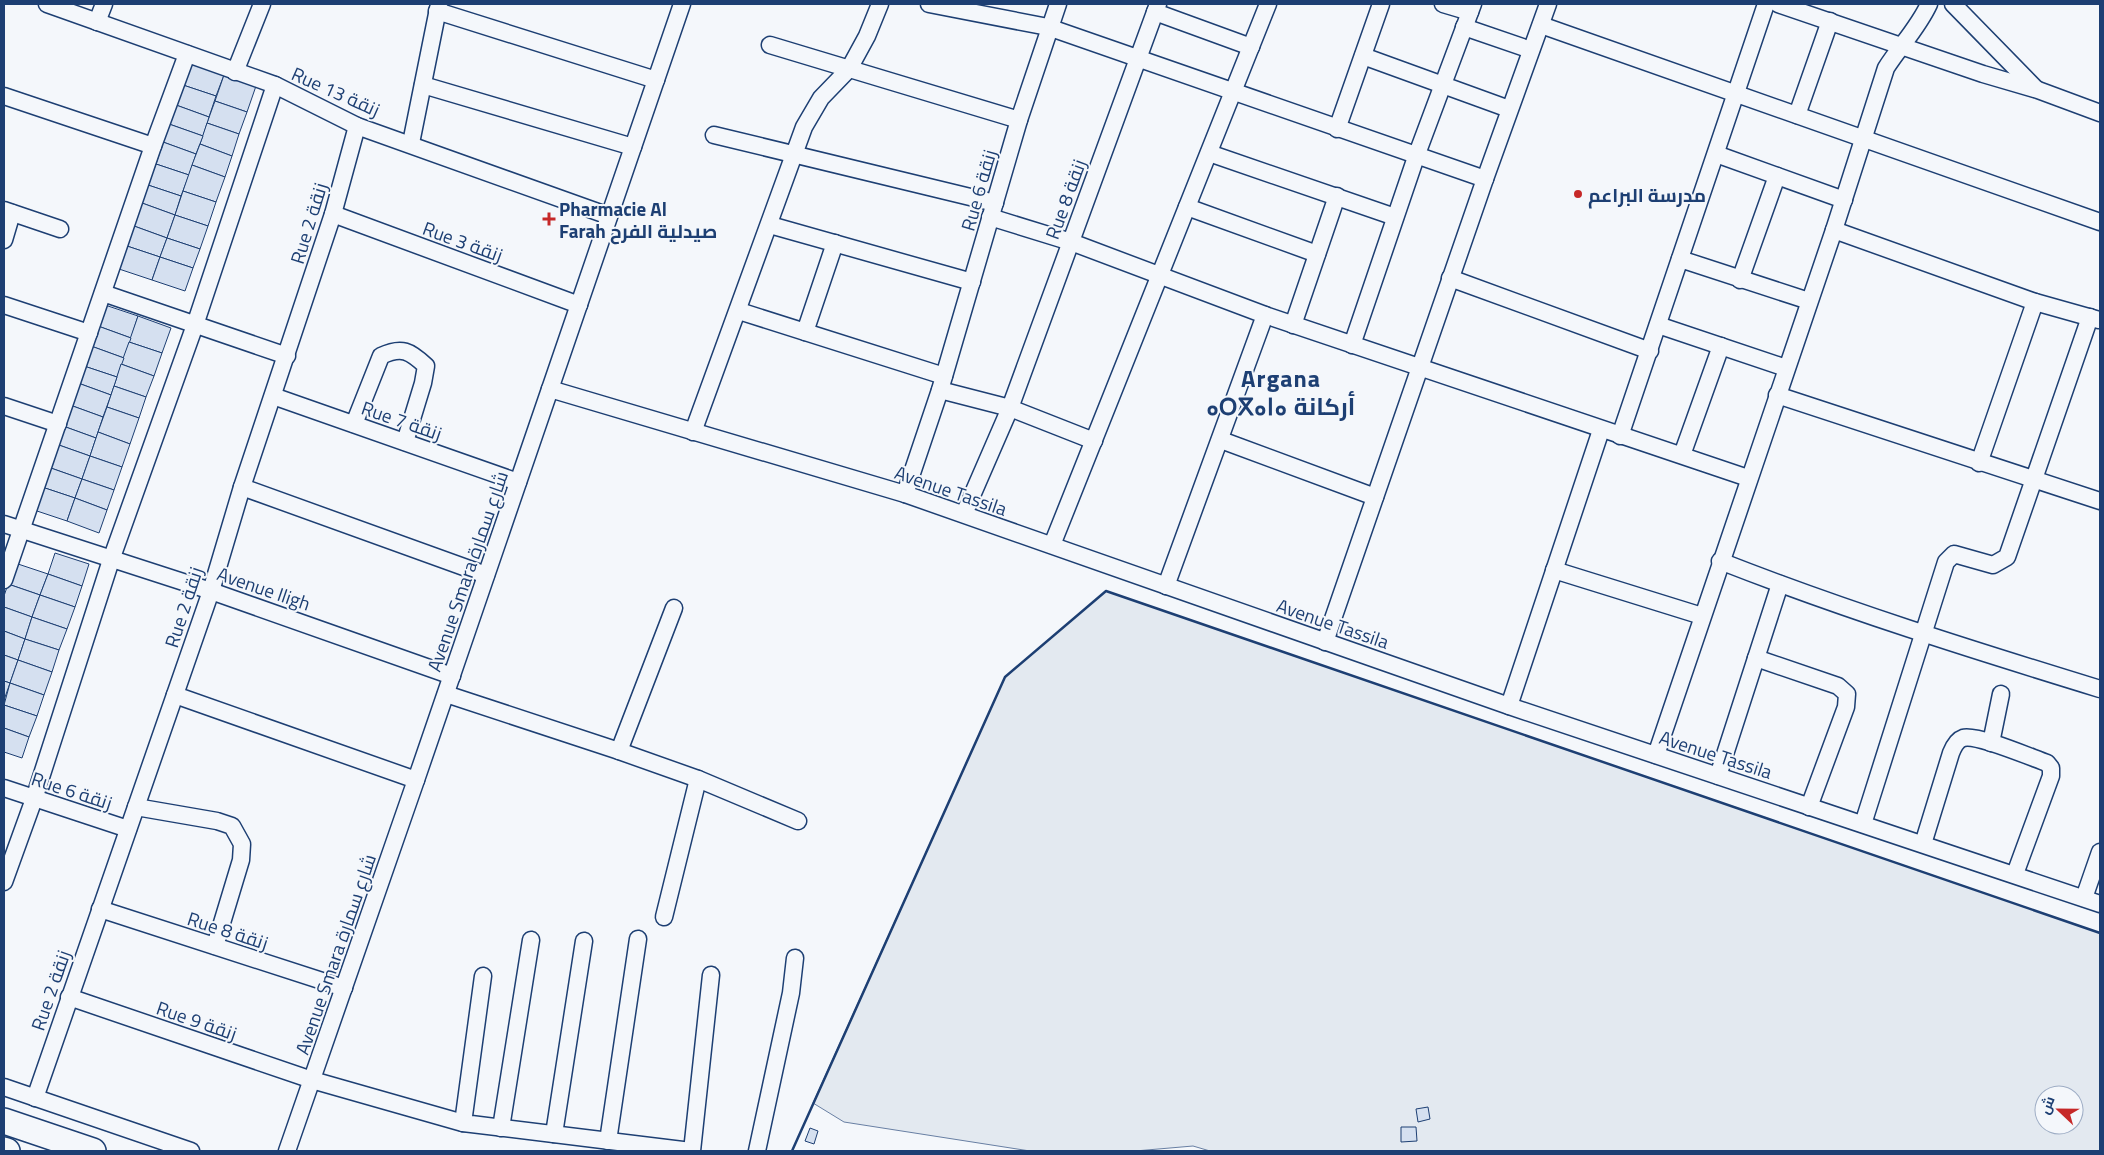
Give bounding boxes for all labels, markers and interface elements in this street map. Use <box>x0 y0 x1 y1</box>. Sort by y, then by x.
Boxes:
street label: Rue 13 زنقة <box>287 59 385 123</box>
street label: Rue 6 زنقة <box>953 146 1003 234</box>
street label: Rue 8 زنقة <box>1037 155 1093 243</box>
street label: Rue 2 زنقة <box>282 179 334 267</box>
place label: مدرسة البراعم <box>1588 180 1706 209</box>
marker: مدرسة البراعم <box>1572 188 1584 200</box>
place label: Pharmacie Al Farah صيدلية الفرح <box>559 194 717 245</box>
street label: Rue 3 زنقة <box>419 213 507 269</box>
marker: Pharmacie Al Farah صيدلية الفرح <box>543 213 555 225</box>
district label: Argana ⴰⵔⴳⴰⵏⴰ أركانة <box>1207 360 1355 424</box>
street label: Rue 7 زنقة <box>358 393 446 447</box>
street label: Avenue Tassila <box>891 457 1012 523</box>
street label: Avenue Smara شارع سمارة <box>419 467 515 675</box>
street label: Avenue Iligh <box>214 559 314 617</box>
street label: Rue 2 زنقة <box>156 563 210 651</box>
street label: Avenue Tassila <box>1273 590 1394 656</box>
street label: Avenue Tassila <box>1656 722 1777 786</box>
street label: Rue 6 زنقة <box>28 763 116 817</box>
street label: Avenue Smara شارع سمارة <box>287 850 383 1058</box>
street label: Rue 8 زنقة <box>184 903 272 957</box>
street label: Rue 2 زنقة <box>23 946 77 1034</box>
street label: Rue 9 زنقة <box>153 993 241 1047</box>
north arrow <box>2034 1085 2084 1135</box>
text: ش <box>2033 1093 2060 1117</box>

